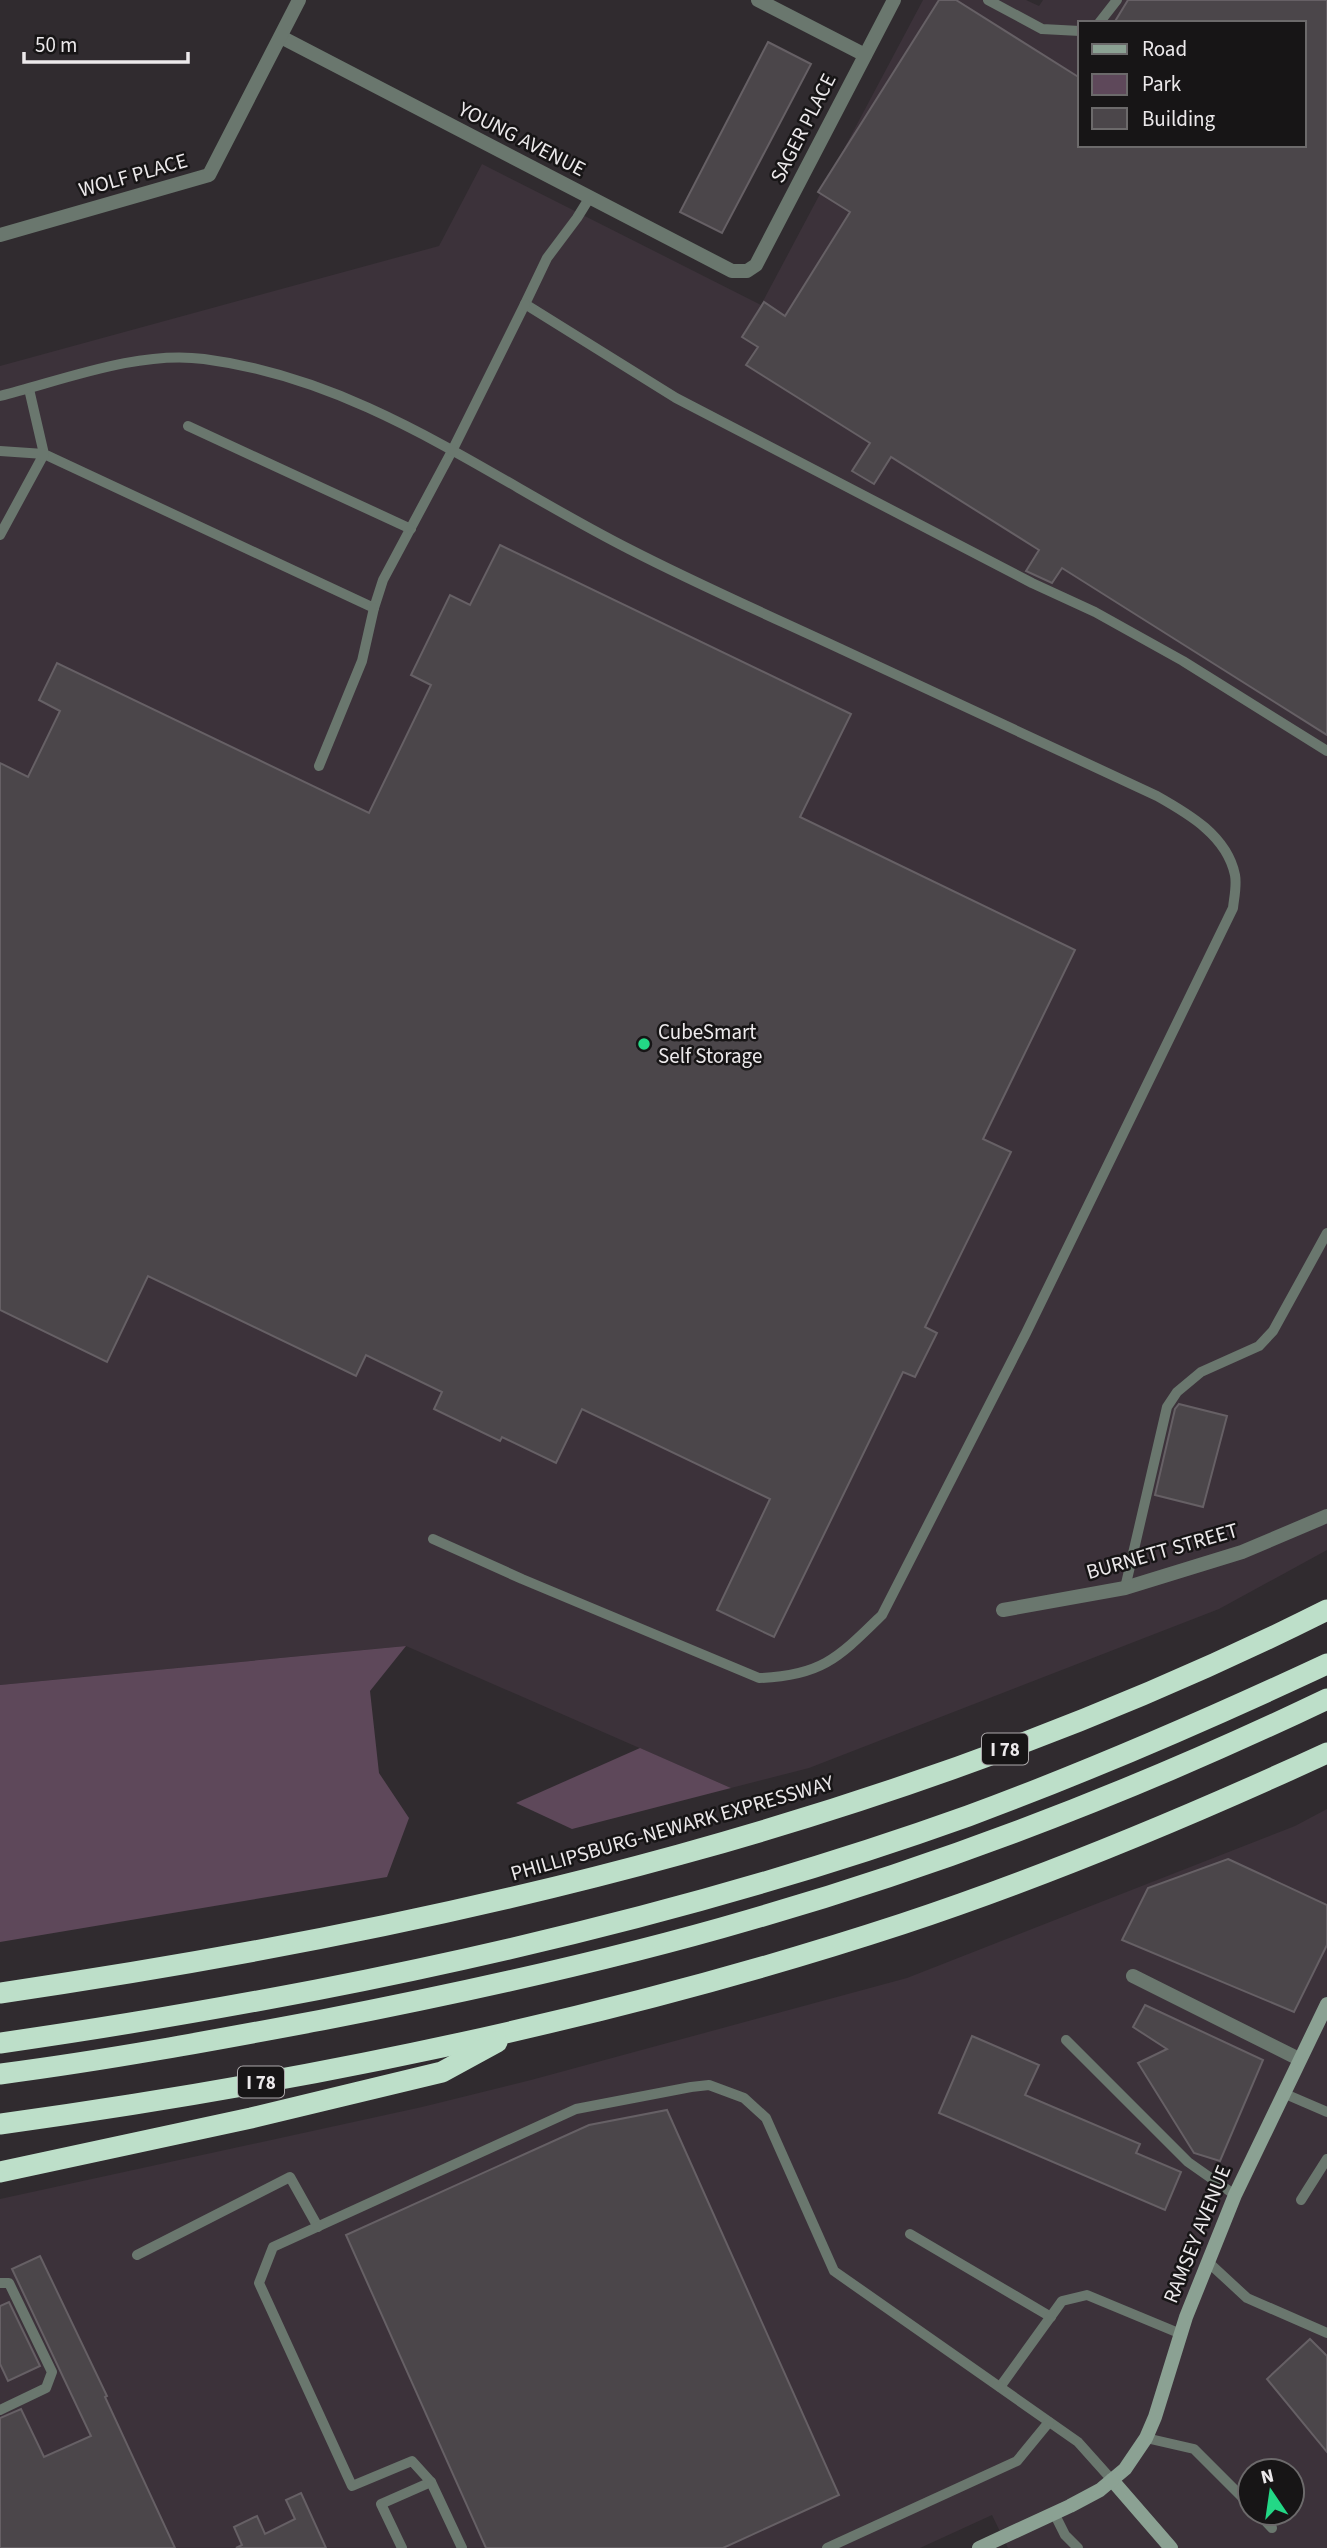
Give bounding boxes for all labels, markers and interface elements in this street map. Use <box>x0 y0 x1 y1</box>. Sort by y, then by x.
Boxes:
scale bar <box>24 21 189 65</box>
legend <box>1078 21 1306 147</box>
text: 50 m <box>35 30 77 60</box>
text: Road <box>1142 34 1187 64</box>
street label: SAGER PLACE <box>763 68 843 188</box>
text: Park <box>1142 69 1182 99</box>
street label: YOUNG AVENUE <box>452 94 591 184</box>
text: Building <box>1142 104 1216 134</box>
street label: WOLF PLACE <box>75 145 191 205</box>
place label: CubeSmart Self Storage <box>658 1017 762 1071</box>
marker: CubeSmart Self Storage <box>636 1036 652 1052</box>
street label: BURNETT STREET <box>1083 1515 1241 1587</box>
road number: I 78 <box>982 1734 1028 1764</box>
street label: PHILLIPSBURG-NEWARK EXPRESSWAY <box>507 1767 838 1889</box>
road number: I 78 <box>238 2066 284 2098</box>
street label: RAMSEY AVENUE <box>1156 2161 1238 2307</box>
north arrow <box>1236 2457 1306 2527</box>
text: N <box>1258 2462 1277 2491</box>

